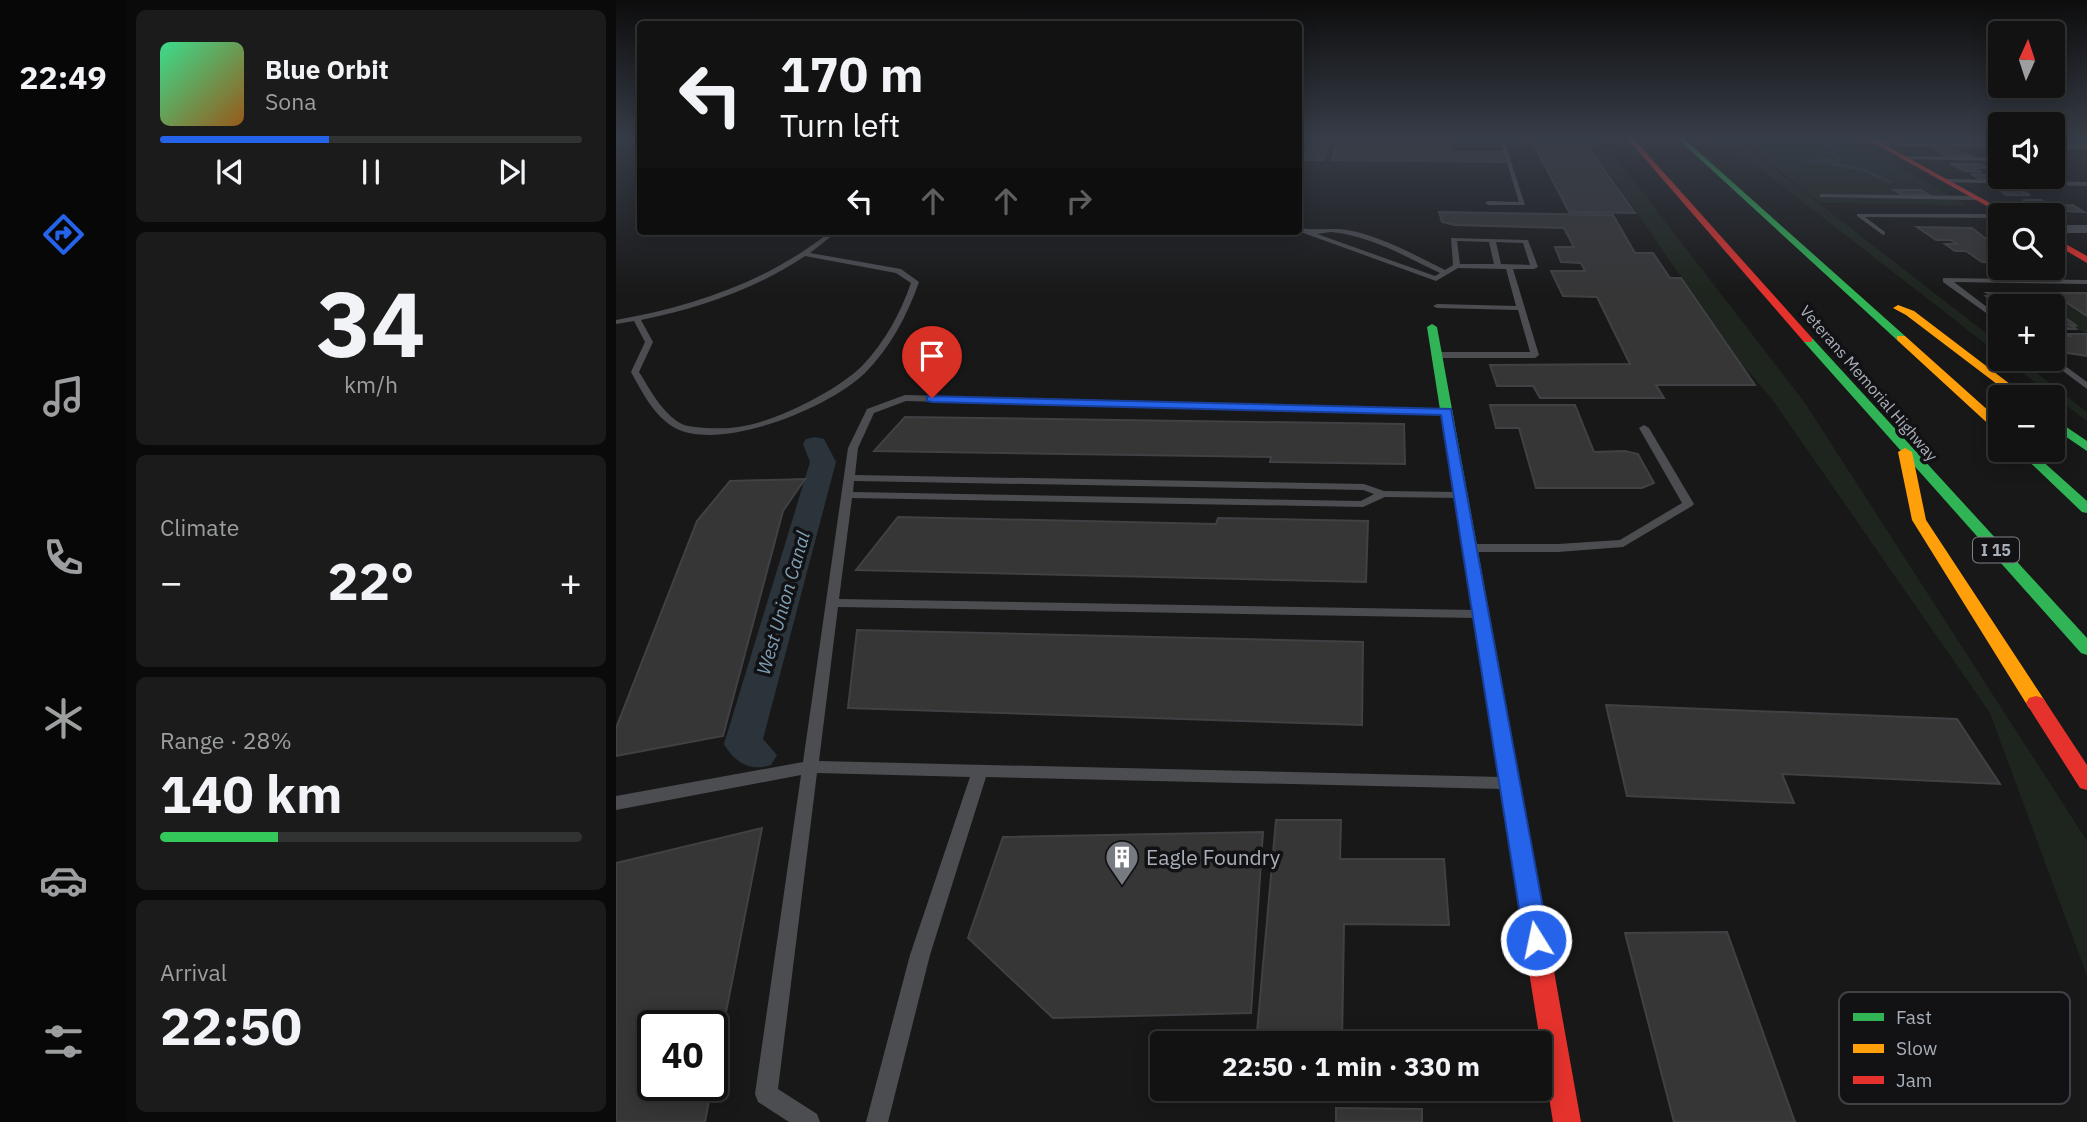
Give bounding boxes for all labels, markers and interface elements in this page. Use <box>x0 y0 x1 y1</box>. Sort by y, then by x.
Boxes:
north arrow <box>1988 21 2065 98</box>
map controls <box>1988 21 2065 462</box>
text: 170 m <box>780 42 924 105</box>
icon: left <box>665 49 756 140</box>
text: Blue Orbit <box>265 52 389 86</box>
text: 22:49 <box>19 56 107 98</box>
text: Sona <box>265 86 317 116</box>
text: Turn left <box>780 104 900 146</box>
button: sound <box>1988 112 2065 189</box>
icon: previous <box>211 153 249 191</box>
icon: pause <box>352 153 390 191</box>
icon: next <box>493 153 531 191</box>
icon: left <box>841 182 879 220</box>
icon: ahead <box>914 182 952 220</box>
icon: ahead <box>987 182 1025 220</box>
icon: right <box>1060 182 1098 220</box>
button: search <box>1988 203 2065 280</box>
icon: directions <box>39 210 88 259</box>
text: 34 <box>316 264 426 382</box>
button: + <box>1988 294 2065 371</box>
street label: Veterans Memorial Highway <box>1796 301 1942 465</box>
pin <box>902 326 962 398</box>
icon: arrive <box>913 337 951 375</box>
text: km/h <box>344 369 398 399</box>
icon: music <box>39 372 88 421</box>
button: − <box>1988 385 2065 462</box>
text: Climate <box>160 512 239 542</box>
water label: West Union Canal <box>751 529 815 677</box>
icon: phone <box>39 533 88 582</box>
road number: I 15 <box>1973 538 2019 562</box>
text: 22° <box>328 547 414 614</box>
text: − <box>160 557 183 606</box>
text: + <box>559 557 582 606</box>
icon: climate <box>39 694 88 743</box>
text: Range · 28% <box>160 725 292 755</box>
text: 140 km <box>160 760 342 827</box>
building icon: Eagle Foundry <box>1103 838 1141 887</box>
place label: Eagle Foundry <box>1146 843 1281 871</box>
icon: car <box>39 856 88 905</box>
position arrow <box>1499 903 1573 977</box>
text: Arrival <box>160 957 227 987</box>
text: 22:50 <box>160 992 302 1059</box>
legend <box>1839 992 2070 1104</box>
text: Fast <box>1896 1005 1932 1029</box>
speed limit sign: 40 <box>637 1010 728 1101</box>
icon: filters <box>39 1017 88 1066</box>
text: Slow <box>1896 1036 1937 1060</box>
text: 22:50 · 1 min · 330 m <box>1222 1049 1480 1083</box>
text: Jam <box>1896 1068 1932 1092</box>

